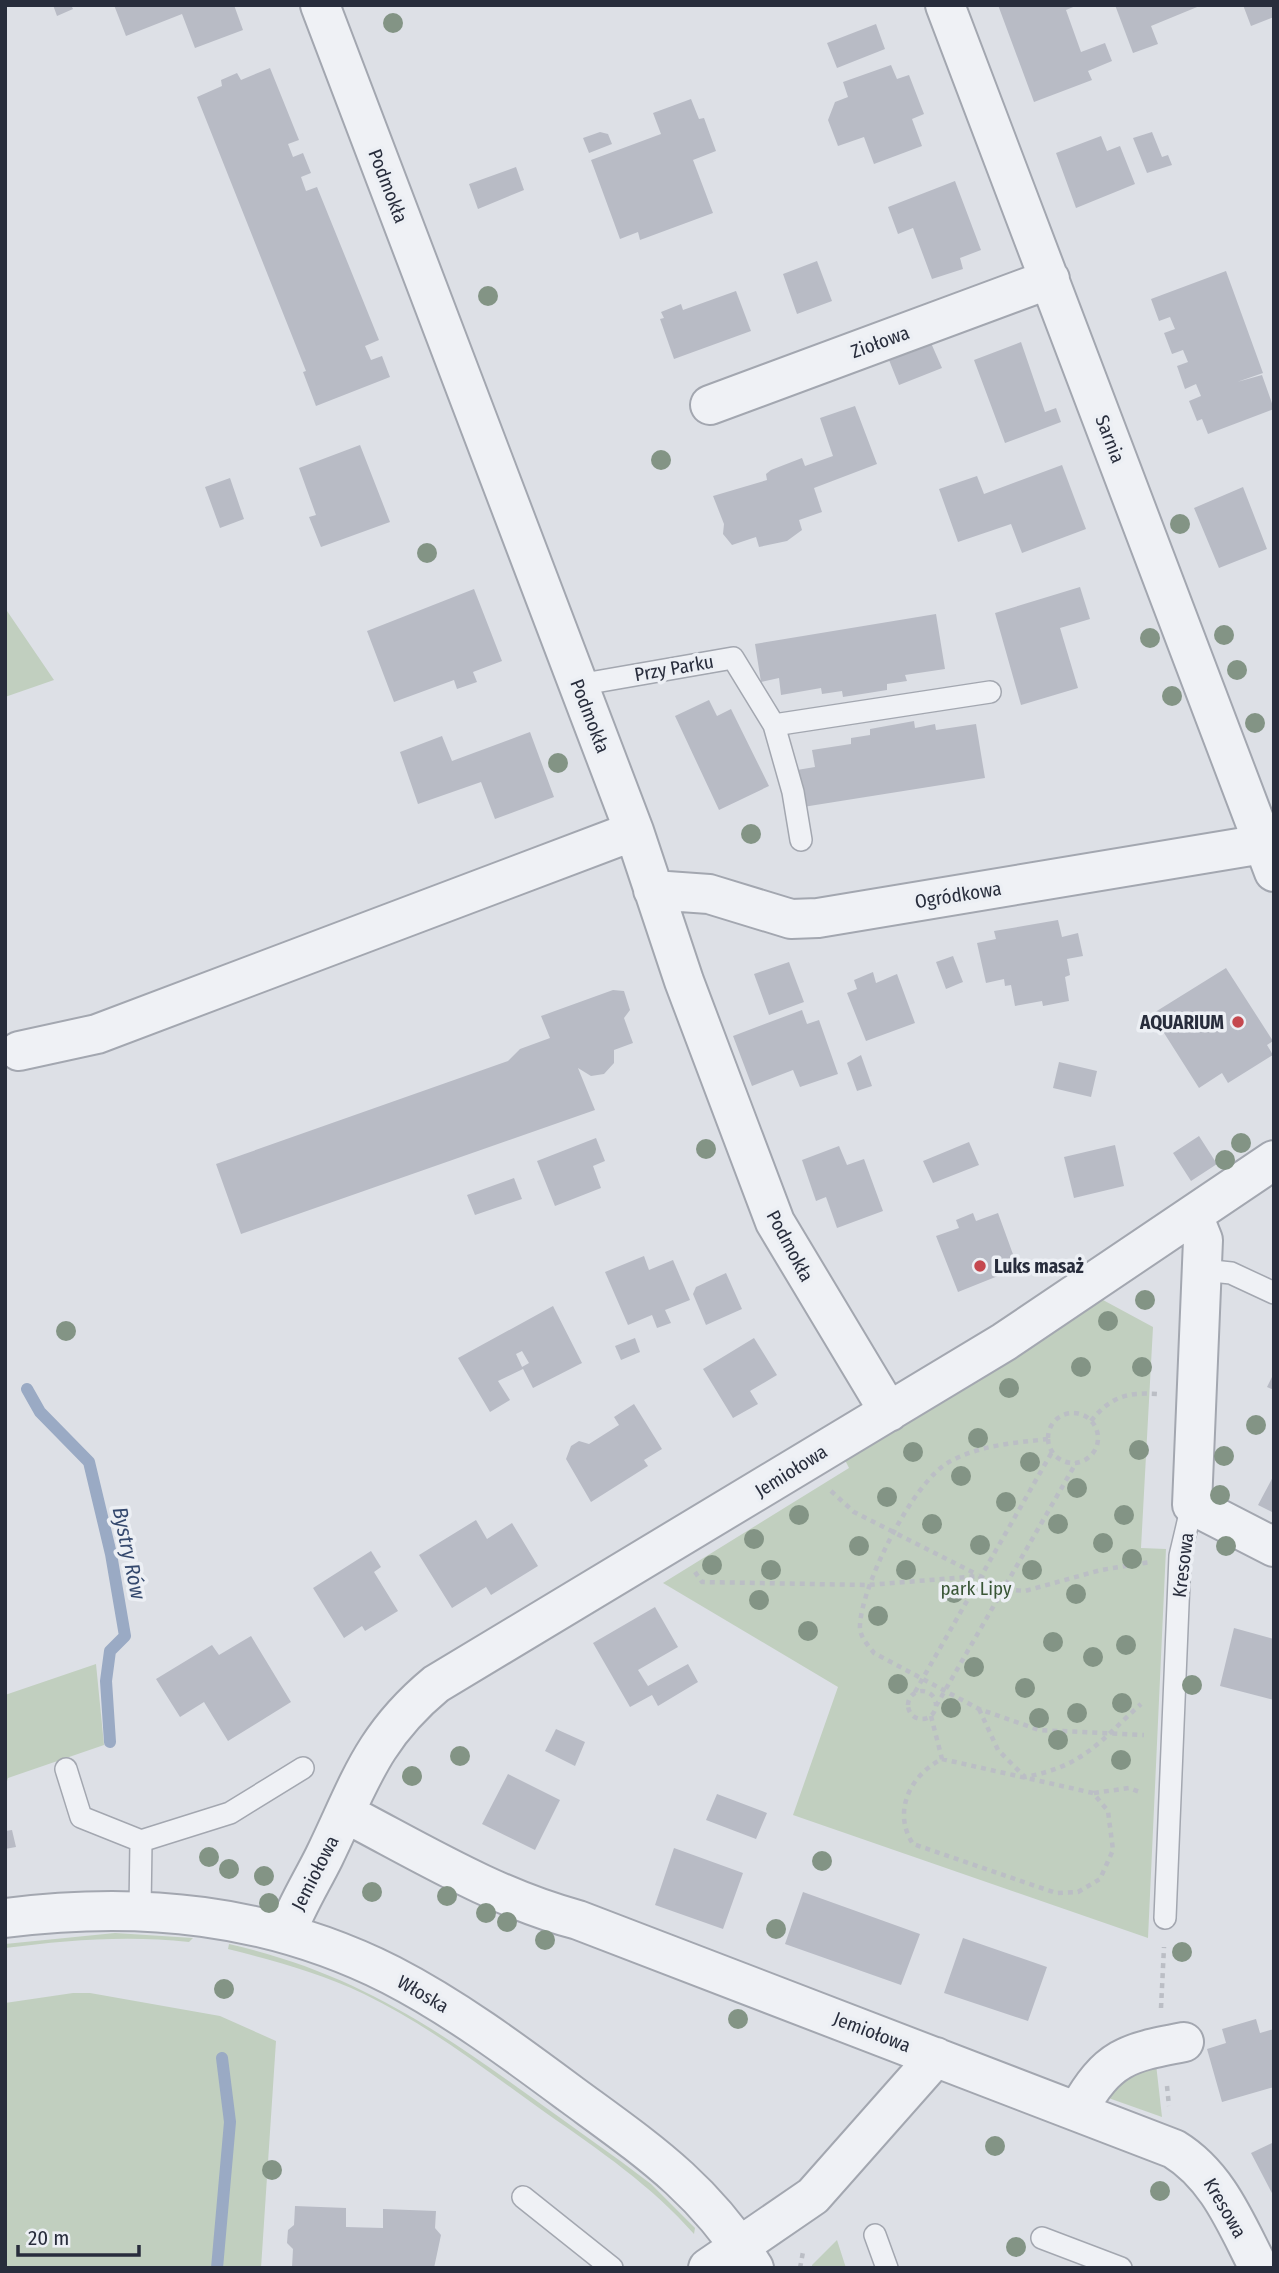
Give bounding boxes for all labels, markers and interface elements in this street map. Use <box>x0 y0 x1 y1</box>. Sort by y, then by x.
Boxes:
street label: Podmokła <box>363 146 413 226</box>
street label: Ziołowa <box>848 321 912 363</box>
street label: Sarnia <box>1090 412 1130 466</box>
street label: Przy Parku <box>633 650 715 686</box>
street label: Podmokła <box>565 676 615 756</box>
street label: Ogródkowa <box>913 877 1003 913</box>
place label: AQUARIUM <box>1139 1011 1224 1034</box>
marker: AQUARIUM <box>1230 1014 1246 1030</box>
street label: Podmokła <box>762 1206 818 1286</box>
place label: Luks masaż <box>994 1255 1084 1278</box>
marker: Luks masaż <box>972 1258 988 1274</box>
street label: Jemiołowa <box>751 1440 831 1502</box>
water label: Bystry Rów <box>107 1505 152 1602</box>
street label: Kresowa <box>1168 1531 1198 1599</box>
park label: park Lipy <box>941 1577 1012 1600</box>
street label: Jemiołowa <box>286 1832 344 1914</box>
street label: Włoska <box>393 1970 453 2018</box>
street label: Jemiołowa <box>830 2007 914 2057</box>
street label: Kresowa <box>1199 2174 1251 2242</box>
scale bar <box>18 2214 138 2258</box>
text: 20 m <box>28 2225 69 2251</box>

